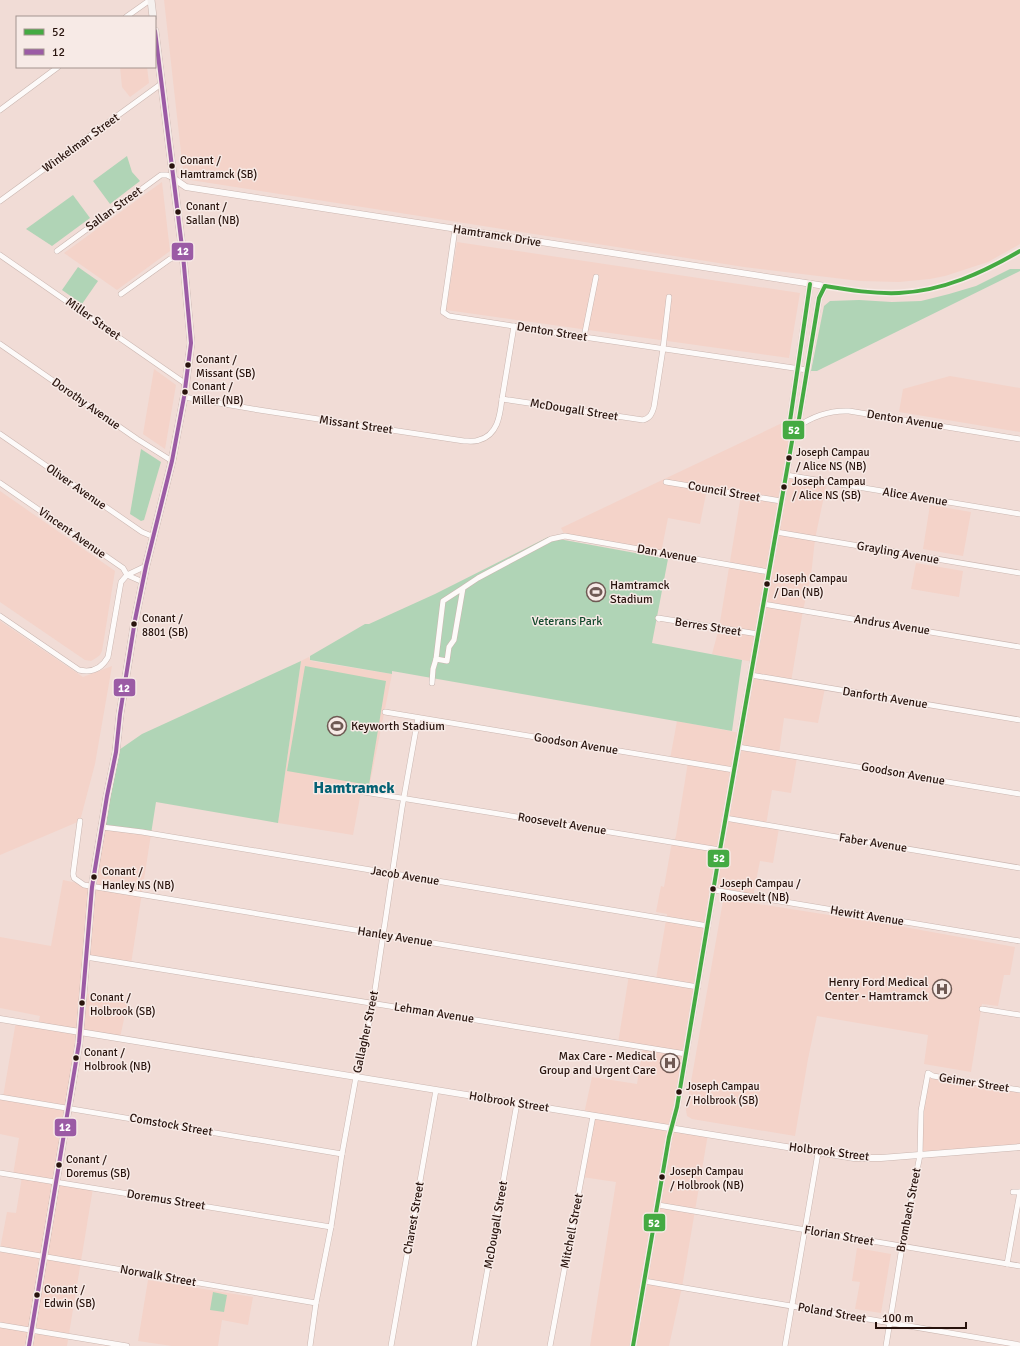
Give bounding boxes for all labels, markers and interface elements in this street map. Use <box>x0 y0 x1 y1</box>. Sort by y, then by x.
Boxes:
legend <box>16 16 156 68</box>
text: 52 <box>52 25 65 40</box>
text: 12 <box>52 45 65 60</box>
street label: Winkelman Street <box>40 110 122 176</box>
place label: Conant / Hamtramck (SB) <box>180 154 257 181</box>
marker: Conant / Hamtramck (SB) <box>167 161 177 171</box>
street label: Sallan Street <box>83 183 145 235</box>
place label: Conant / Sallan (NB) <box>186 200 239 227</box>
marker: Conant / Sallan (NB) <box>173 207 183 217</box>
street label: Hamtramck Drive <box>452 222 542 250</box>
line badge: 12 <box>171 242 194 261</box>
text: 12 <box>177 245 189 258</box>
street label: Miller Street <box>62 294 124 344</box>
street label: Denton Street <box>516 319 588 345</box>
place label: Conant / Missant (SB) <box>196 353 255 380</box>
marker: Conant / Missant (SB) <box>183 360 193 370</box>
street label: Dorothy Avenue <box>49 375 123 433</box>
place label: Conant / Miller (NB) <box>192 380 244 407</box>
marker: Conant / Miller (NB) <box>180 387 190 397</box>
street label: McDougall Street <box>529 396 619 424</box>
street label: Denton Avenue <box>866 407 944 433</box>
street label: Missant Street <box>318 412 394 438</box>
line badge: 52 <box>782 420 805 440</box>
text: 52 <box>788 424 800 437</box>
place label: Joseph Campau / Alice NS (NB) <box>796 446 870 473</box>
marker: Joseph Campau / Alice NS (NB) <box>784 453 794 463</box>
street label: Oliver Avenue <box>43 461 109 513</box>
place label: Joseph Campau / Alice NS (SB) <box>792 475 866 502</box>
street label: Council Street <box>687 478 761 506</box>
marker: Joseph Campau / Alice NS (SB) <box>779 482 789 492</box>
street label: Alice Avenue <box>881 484 949 510</box>
street label: Vincent Avenue <box>35 504 109 562</box>
street label: Grayling Avenue <box>856 538 940 568</box>
street label: Dan Avenue <box>636 541 698 567</box>
place label: Joseph Campau / Dan (NB) <box>774 572 848 599</box>
place label: Hamtramck Stadium <box>610 578 670 607</box>
marker: Joseph Campau / Dan (NB) <box>762 579 772 589</box>
sports icon: Hamtramck Stadium <box>585 581 607 603</box>
place label: Conant / 8801 (SB) <box>142 612 188 639</box>
street label: Andrus Avenue <box>853 612 931 638</box>
park label: Veterans Park <box>532 614 602 629</box>
street label: Berres Street <box>674 614 742 640</box>
marker: Conant / 8801 (SB) <box>129 619 139 629</box>
line badge: 12 <box>113 678 136 697</box>
text: 12 <box>118 682 130 695</box>
street label: Danforth Avenue <box>841 684 929 712</box>
sports icon: Keyworth Stadium <box>326 715 348 737</box>
place label: Keyworth Stadium <box>351 719 445 734</box>
street label: Goodson Avenue <box>533 730 619 758</box>
street label: Goodson Avenue <box>860 759 946 789</box>
district label: Hamtramck <box>313 778 395 798</box>
street label: Roosevelt Avenue <box>517 810 607 838</box>
street label: Faber Avenue <box>838 830 908 856</box>
line badge: 52 <box>707 849 730 868</box>
text: 52 <box>713 852 725 865</box>
street label: Jacob Avenue <box>370 863 440 889</box>
place label: Conant / Hanley NS (NB) <box>102 865 174 892</box>
marker: Conant / Hanley NS (NB) <box>89 872 99 882</box>
place label: Joseph Campau / Roosevelt (NB) <box>720 877 801 904</box>
marker: Joseph Campau / Roosevelt (NB) <box>708 884 718 894</box>
street label: Hewitt Avenue <box>829 903 905 929</box>
street label: Hanley Avenue <box>356 924 434 950</box>
place label: Henry Ford Medical Center - Hamtramck <box>825 975 928 1004</box>
hospital icon: Henry Ford Medical Center - Hamtramck <box>931 978 953 1000</box>
street label: Gallagher Street <box>350 989 382 1075</box>
place label: Conant / Holbrook (SB) <box>90 991 155 1018</box>
marker: Conant / Holbrook (SB) <box>77 998 87 1008</box>
street label: Lehman Avenue <box>393 999 475 1027</box>
place label: Conant / Holbrook (NB) <box>84 1046 151 1073</box>
place label: Max Care - Medical Group and Urgent Care <box>539 1049 656 1078</box>
hospital icon: Max Care - Medical Group and Urgent Care <box>659 1052 681 1074</box>
marker: Conant / Holbrook (NB) <box>71 1053 81 1063</box>
street label: Geimer Street <box>938 1070 1010 1096</box>
place label: Joseph Campau / Holbrook (SB) <box>686 1080 760 1107</box>
marker: Joseph Campau / Holbrook (SB) <box>674 1087 684 1097</box>
street label: Holbrook Street <box>468 1088 550 1116</box>
street label: Comstock Street <box>128 1110 214 1140</box>
line badge: 12 <box>54 1118 77 1137</box>
text: 12 <box>59 1121 71 1134</box>
street label: Holbrook Street <box>788 1140 870 1164</box>
place label: Conant / Doremus (SB) <box>66 1153 130 1180</box>
marker: Conant / Doremus (SB) <box>54 1160 64 1170</box>
place label: Joseph Campau / Holbrook (NB) <box>670 1165 744 1192</box>
street label: Brombach Street <box>893 1167 925 1253</box>
marker: Joseph Campau / Holbrook (NB) <box>657 1172 667 1182</box>
street label: McDougall Street <box>481 1180 511 1270</box>
street label: Charest Street <box>400 1181 428 1255</box>
street label: Doremus Street <box>126 1186 206 1214</box>
street label: Mitchell Street <box>557 1192 587 1270</box>
line badge: 52 <box>643 1213 666 1232</box>
text: 52 <box>648 1217 660 1230</box>
street label: Florian Street <box>803 1223 875 1249</box>
street label: Norwalk Street <box>119 1262 197 1290</box>
place label: Conant / Edwin (SB) <box>44 1283 96 1310</box>
marker: Conant / Edwin (SB) <box>32 1290 42 1300</box>
street label: Poland Street <box>797 1300 867 1326</box>
scale bar <box>876 1304 966 1330</box>
text: 100 m <box>882 1311 914 1326</box>

